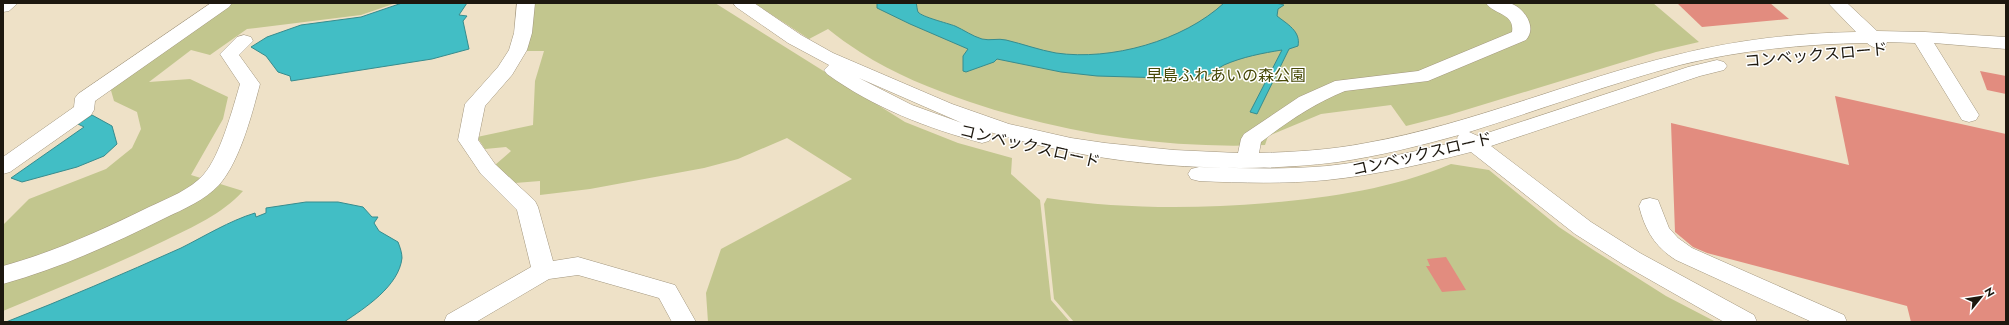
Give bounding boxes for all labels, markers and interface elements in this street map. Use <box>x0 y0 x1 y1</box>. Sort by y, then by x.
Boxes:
street label: コンベックスロード <box>1744 37 1888 73</box>
park label: 早島ふれあいの森公園 <box>1146 64 1306 87</box>
street label: コンベックスロード <box>957 119 1103 173</box>
street label: コンベックスロード <box>1349 127 1495 181</box>
north arrow <box>1961 277 2001 317</box>
text: N <box>1981 284 1999 300</box>

